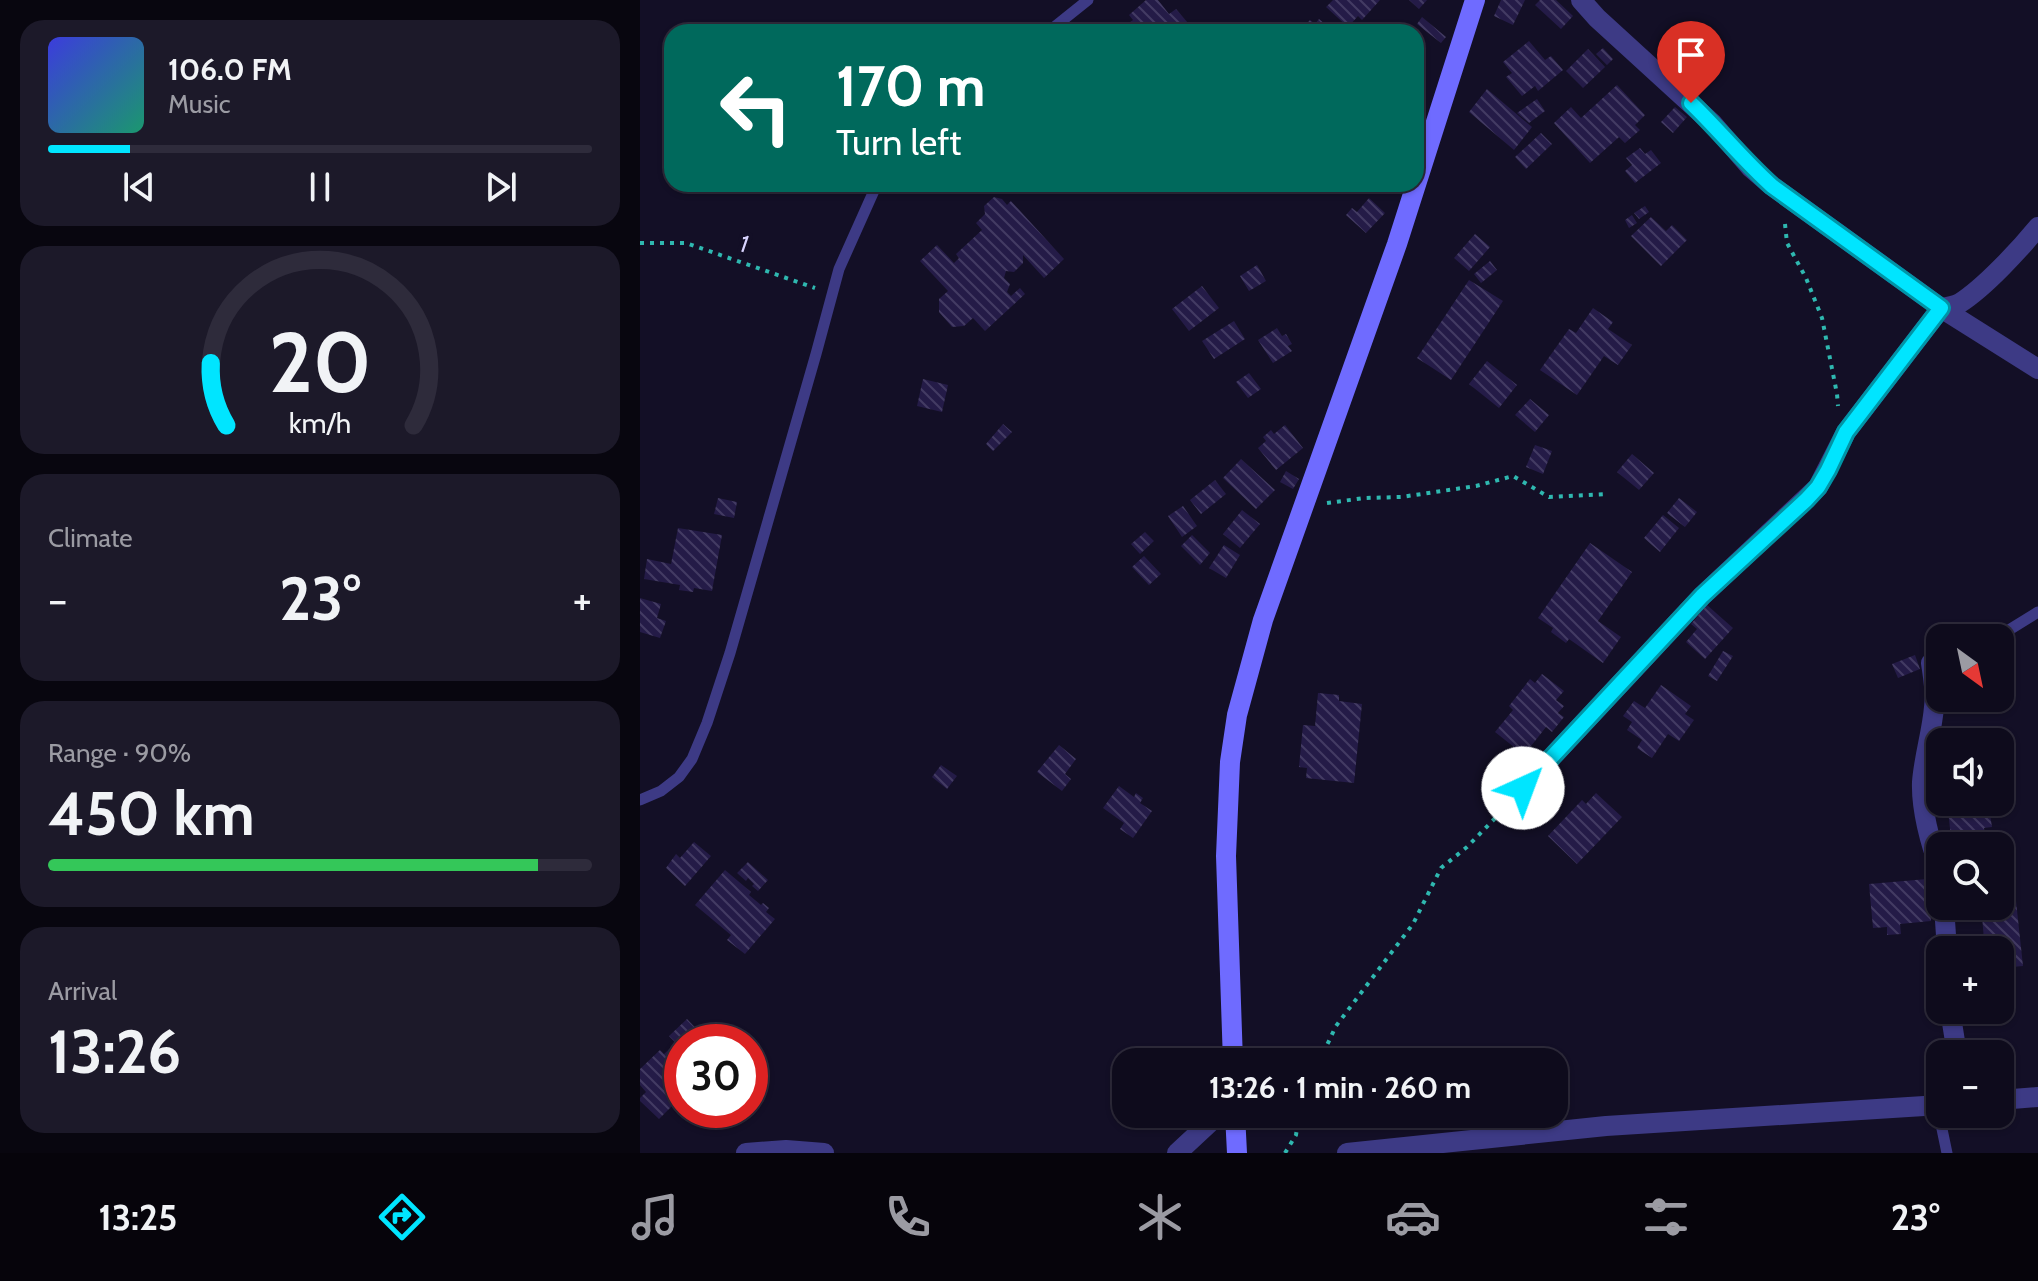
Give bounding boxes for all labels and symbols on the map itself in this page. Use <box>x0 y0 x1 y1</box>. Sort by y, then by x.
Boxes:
pin <box>1657 21 1725 103</box>
street label: 1 <box>736 229 753 259</box>
north arrow <box>1926 624 2014 712</box>
position arrow <box>1481 746 1565 830</box>
speed limit sign: 30 <box>664 1024 768 1128</box>

